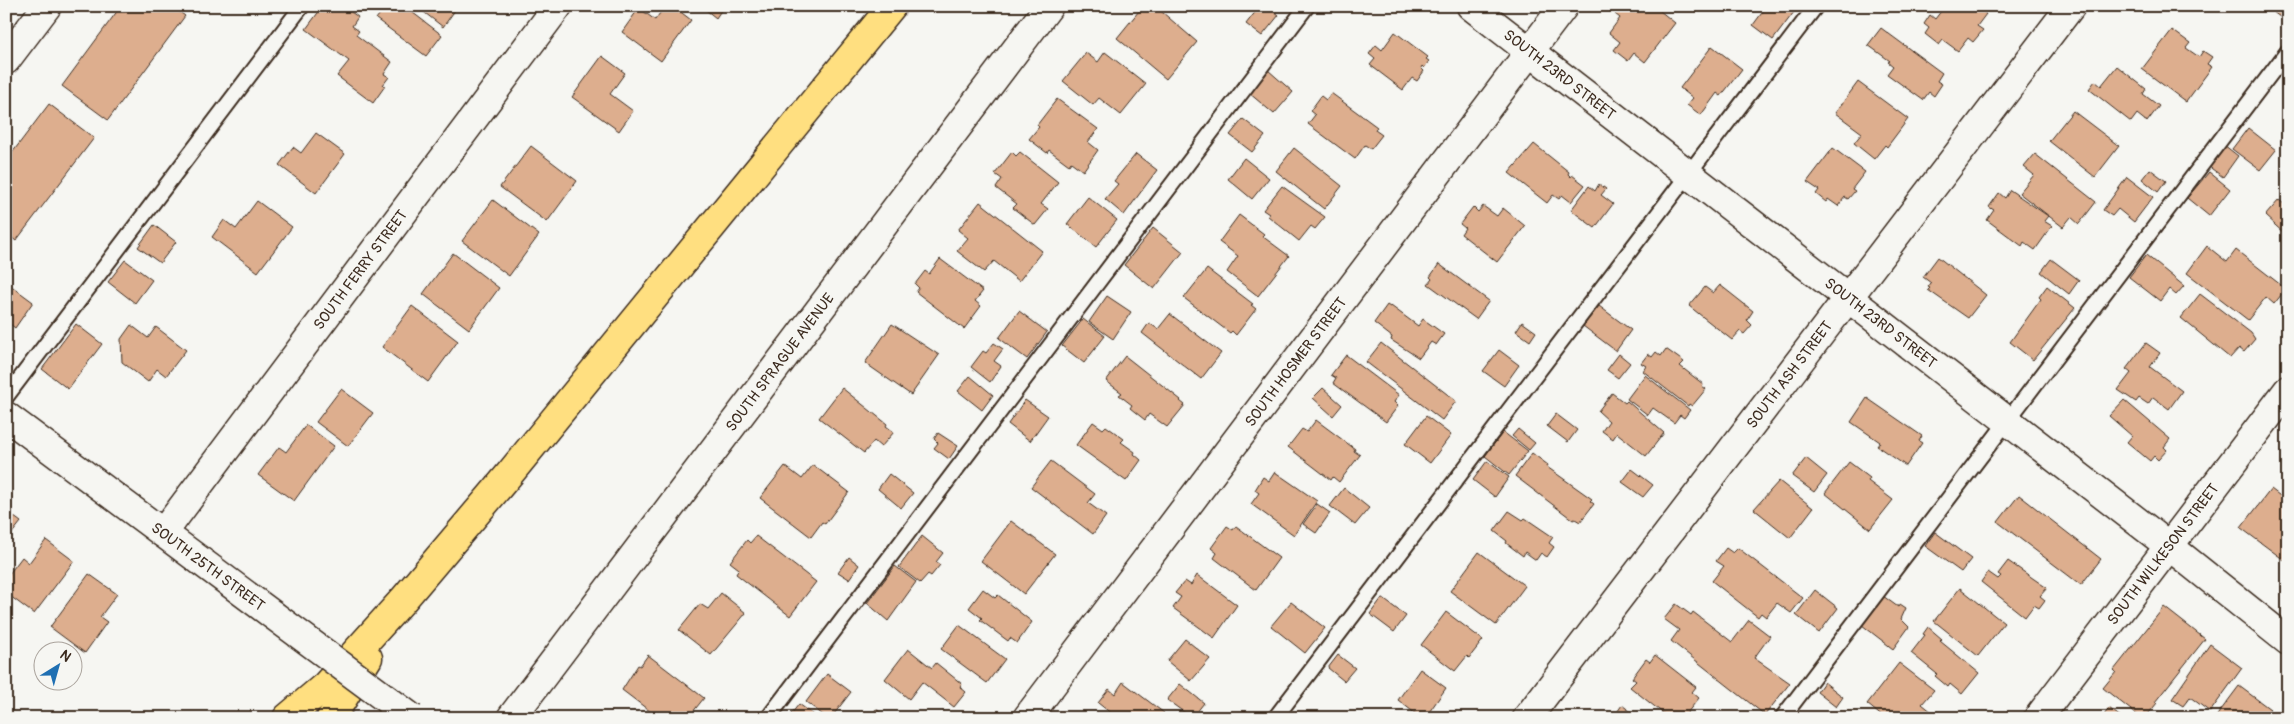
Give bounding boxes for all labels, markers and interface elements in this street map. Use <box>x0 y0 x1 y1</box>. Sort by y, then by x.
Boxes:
street label: SOUTH 23RD STREET <box>1499 26 1619 124</box>
street label: SOUTH FERRY STREET <box>310 206 412 334</box>
street label: SOUTH 23RD STREET <box>1821 274 1940 373</box>
street label: SOUTH SPRAGUE AVENUE <box>722 289 839 435</box>
street label: SOUTH HOSMER STREET <box>1241 294 1351 431</box>
street label: SOUTH ASH STREET <box>1743 317 1837 433</box>
street label: SOUTH WILKESON STREET <box>2103 480 2223 629</box>
street label: SOUTH 25TH STREET <box>147 519 268 615</box>
north arrow <box>32 642 82 692</box>
text: N <box>57 646 74 666</box>

